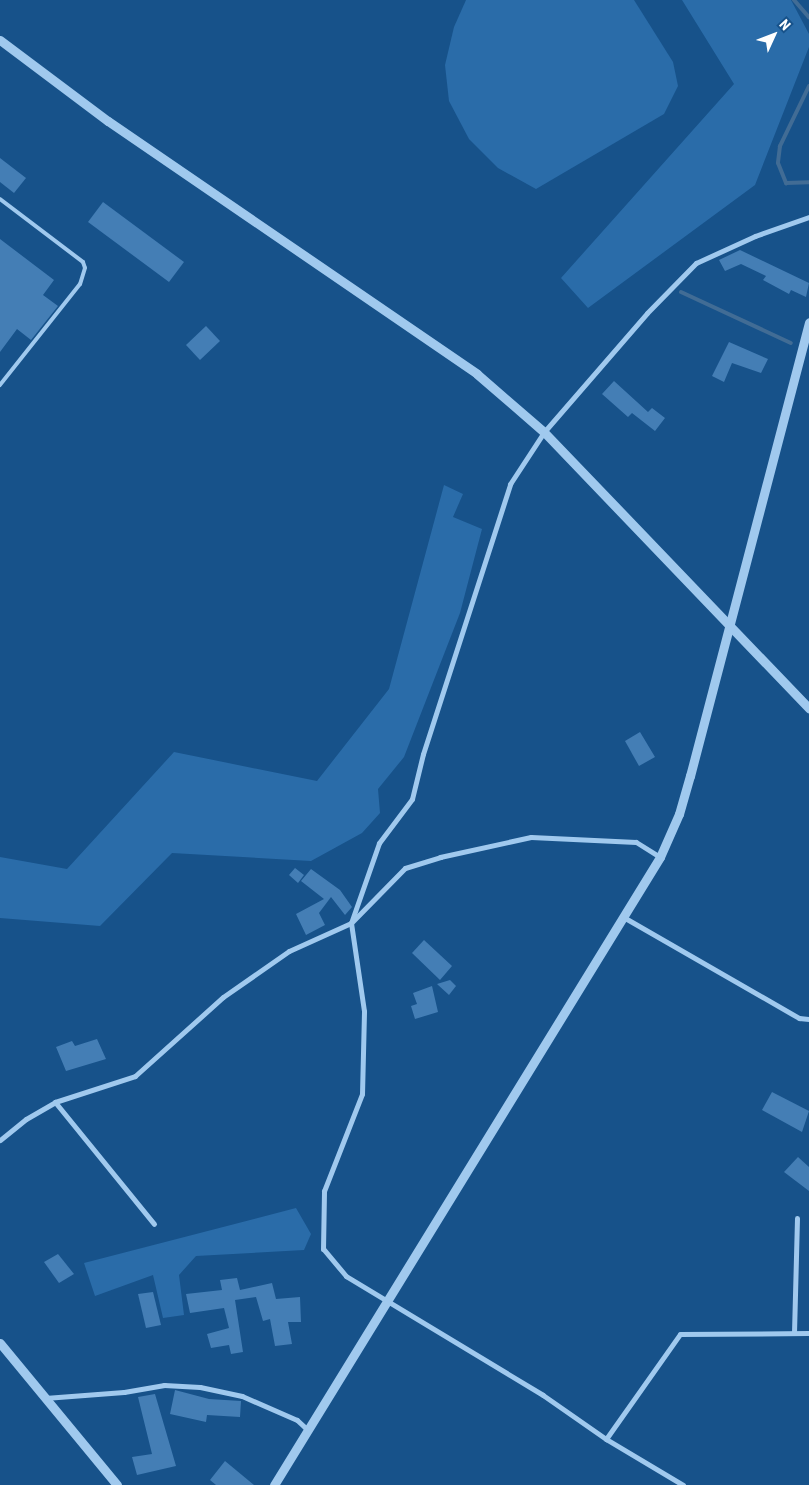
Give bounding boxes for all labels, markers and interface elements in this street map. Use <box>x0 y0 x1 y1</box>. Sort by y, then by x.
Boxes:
north arrow <box>749 10 799 60</box>
text: N <box>776 16 794 33</box>

